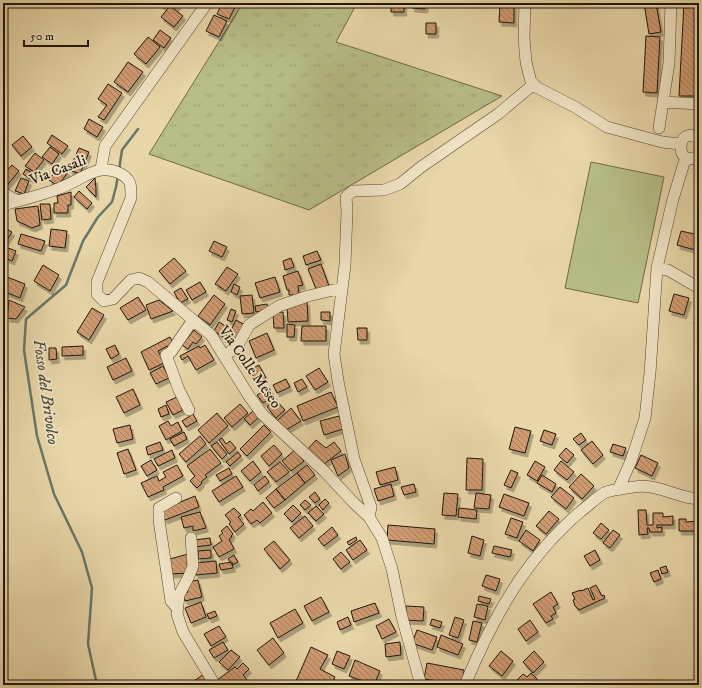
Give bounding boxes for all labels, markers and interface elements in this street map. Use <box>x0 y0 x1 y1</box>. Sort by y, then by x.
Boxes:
scale bar <box>24 22 88 48</box>
text: 50 m <box>30 29 54 44</box>
street label: Via Casali <box>26 151 89 190</box>
street label: Via Colle Meseo <box>214 321 286 412</box>
water label: Fosso del Brivolco <box>29 338 63 446</box>

